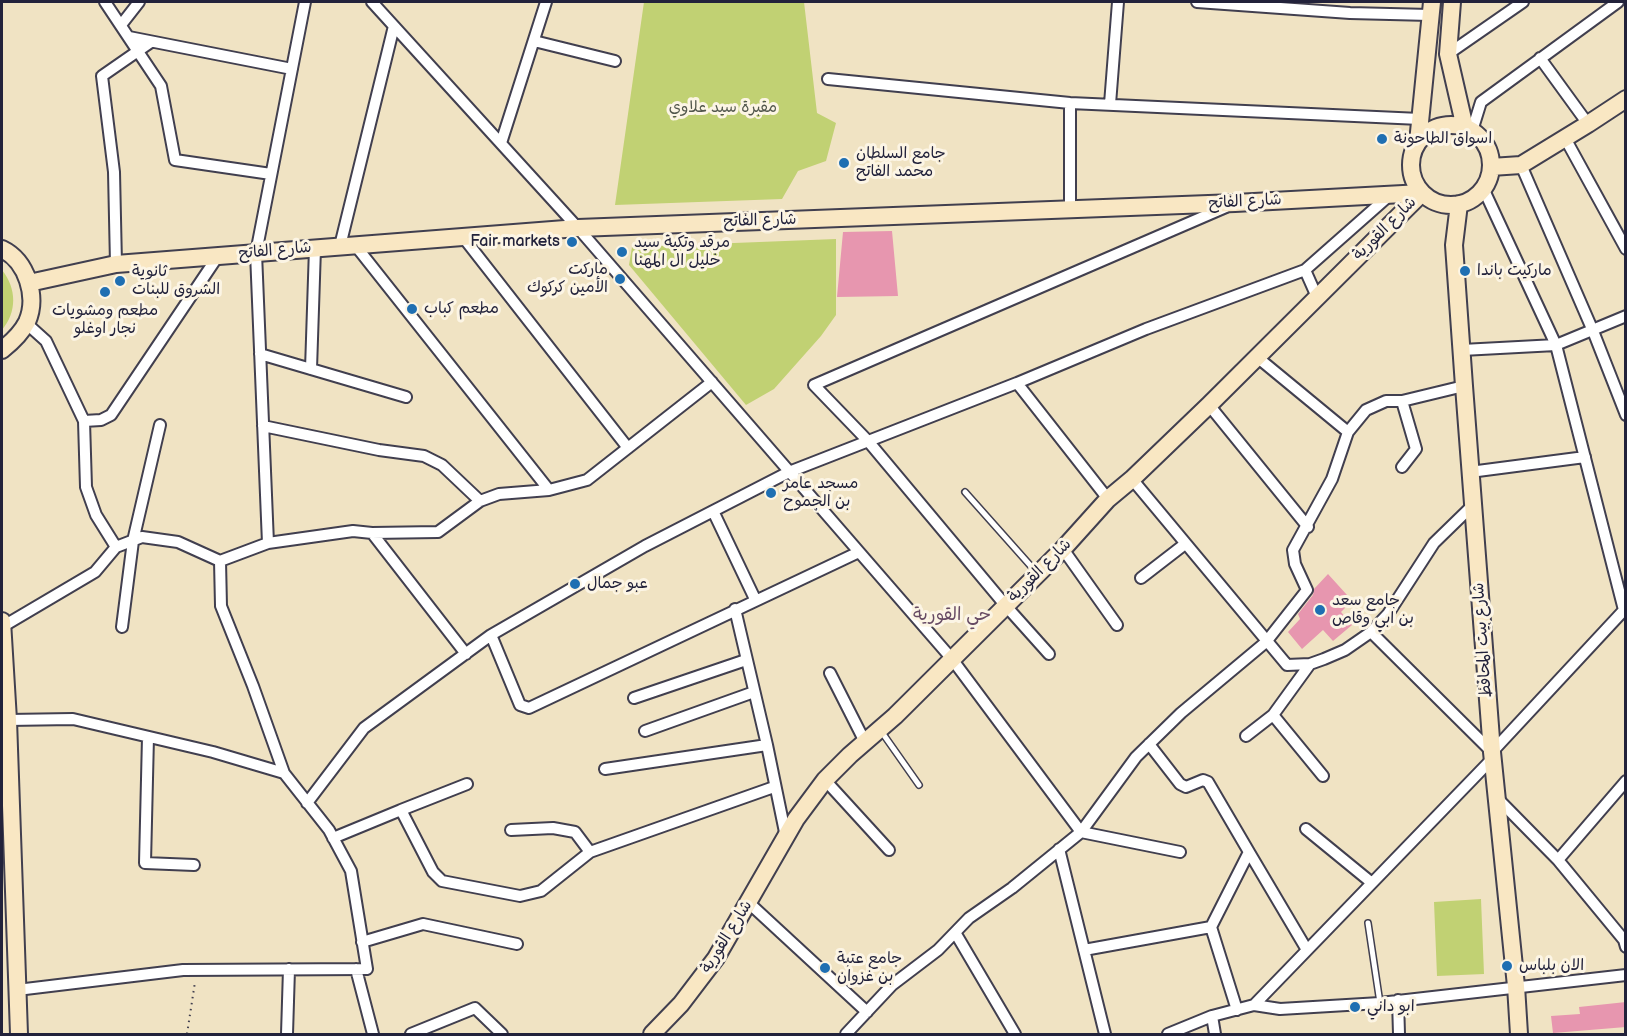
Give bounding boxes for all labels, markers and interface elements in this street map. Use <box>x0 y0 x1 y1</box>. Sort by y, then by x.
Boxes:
park label: مقبرة سيد علاوي <box>669 98 777 118</box>
place label: اسواق الطاحونة <box>1394 129 1492 149</box>
marker: اسواق الطاحونة <box>1375 132 1389 146</box>
place label: جامع السلطان محمد الفاتح <box>856 144 946 182</box>
marker: جامع السلطان محمد الفاتح <box>837 156 851 170</box>
street label: شارع الفاتح <box>1208 190 1282 214</box>
street label: شارع القورية <box>1349 193 1421 265</box>
street label: شارع الفاتح <box>723 210 797 232</box>
place label: Fair markets <box>470 232 560 252</box>
place label: مرقد وتكية سيد خليل ال المهنا <box>634 233 730 271</box>
marker: Fair markets <box>565 235 579 249</box>
street label: شارع الفاتح <box>238 238 312 264</box>
marker: مرقد وتكية سيد خليل ال المهنا <box>615 245 629 259</box>
place label: ماركت الأمين كركوك <box>527 260 608 298</box>
place label: ماركيت باندا <box>1477 261 1552 281</box>
place label: ثانوية الشروق للبنات <box>132 262 220 300</box>
marker: ماركيت باندا <box>1458 264 1472 278</box>
marker: ماركت الأمين كركوك <box>613 272 627 286</box>
marker: ثانوية الشروق للبنات <box>113 274 127 288</box>
marker: مطعم ومشويات نجار اوغلو <box>98 285 112 299</box>
place label: مطعم كباب <box>424 299 499 319</box>
place label: مطعم ومشويات نجار اوغلو <box>52 301 158 339</box>
marker: مطعم كباب <box>405 302 419 316</box>
place label: مسجد عامر بن الجموح <box>783 474 858 512</box>
marker: مسجد عامر بن الجموح <box>764 486 778 500</box>
street label: شارع القورية <box>1004 535 1076 607</box>
place label: عبو جمال <box>587 574 648 594</box>
marker: عبو جمال <box>568 577 582 591</box>
street label: شارع بيت المحافظ <box>1469 582 1497 698</box>
place label: جامع سعد بن ابي وقاص <box>1332 591 1414 629</box>
marker: جامع سعد بن ابي وقاص <box>1313 603 1327 617</box>
district label: حي القورية <box>913 604 991 626</box>
street label: شارع القورية <box>697 897 757 977</box>
place label: جامع عتبة بن غزوان <box>837 949 902 987</box>
place label: الان بلباس <box>1519 956 1584 976</box>
marker: الان بلباس <box>1500 959 1514 973</box>
marker: جامع عتبة بن غزوان <box>818 961 832 975</box>
place label: ابو داني <box>1367 997 1415 1017</box>
marker: ابو داني <box>1348 1000 1362 1014</box>

